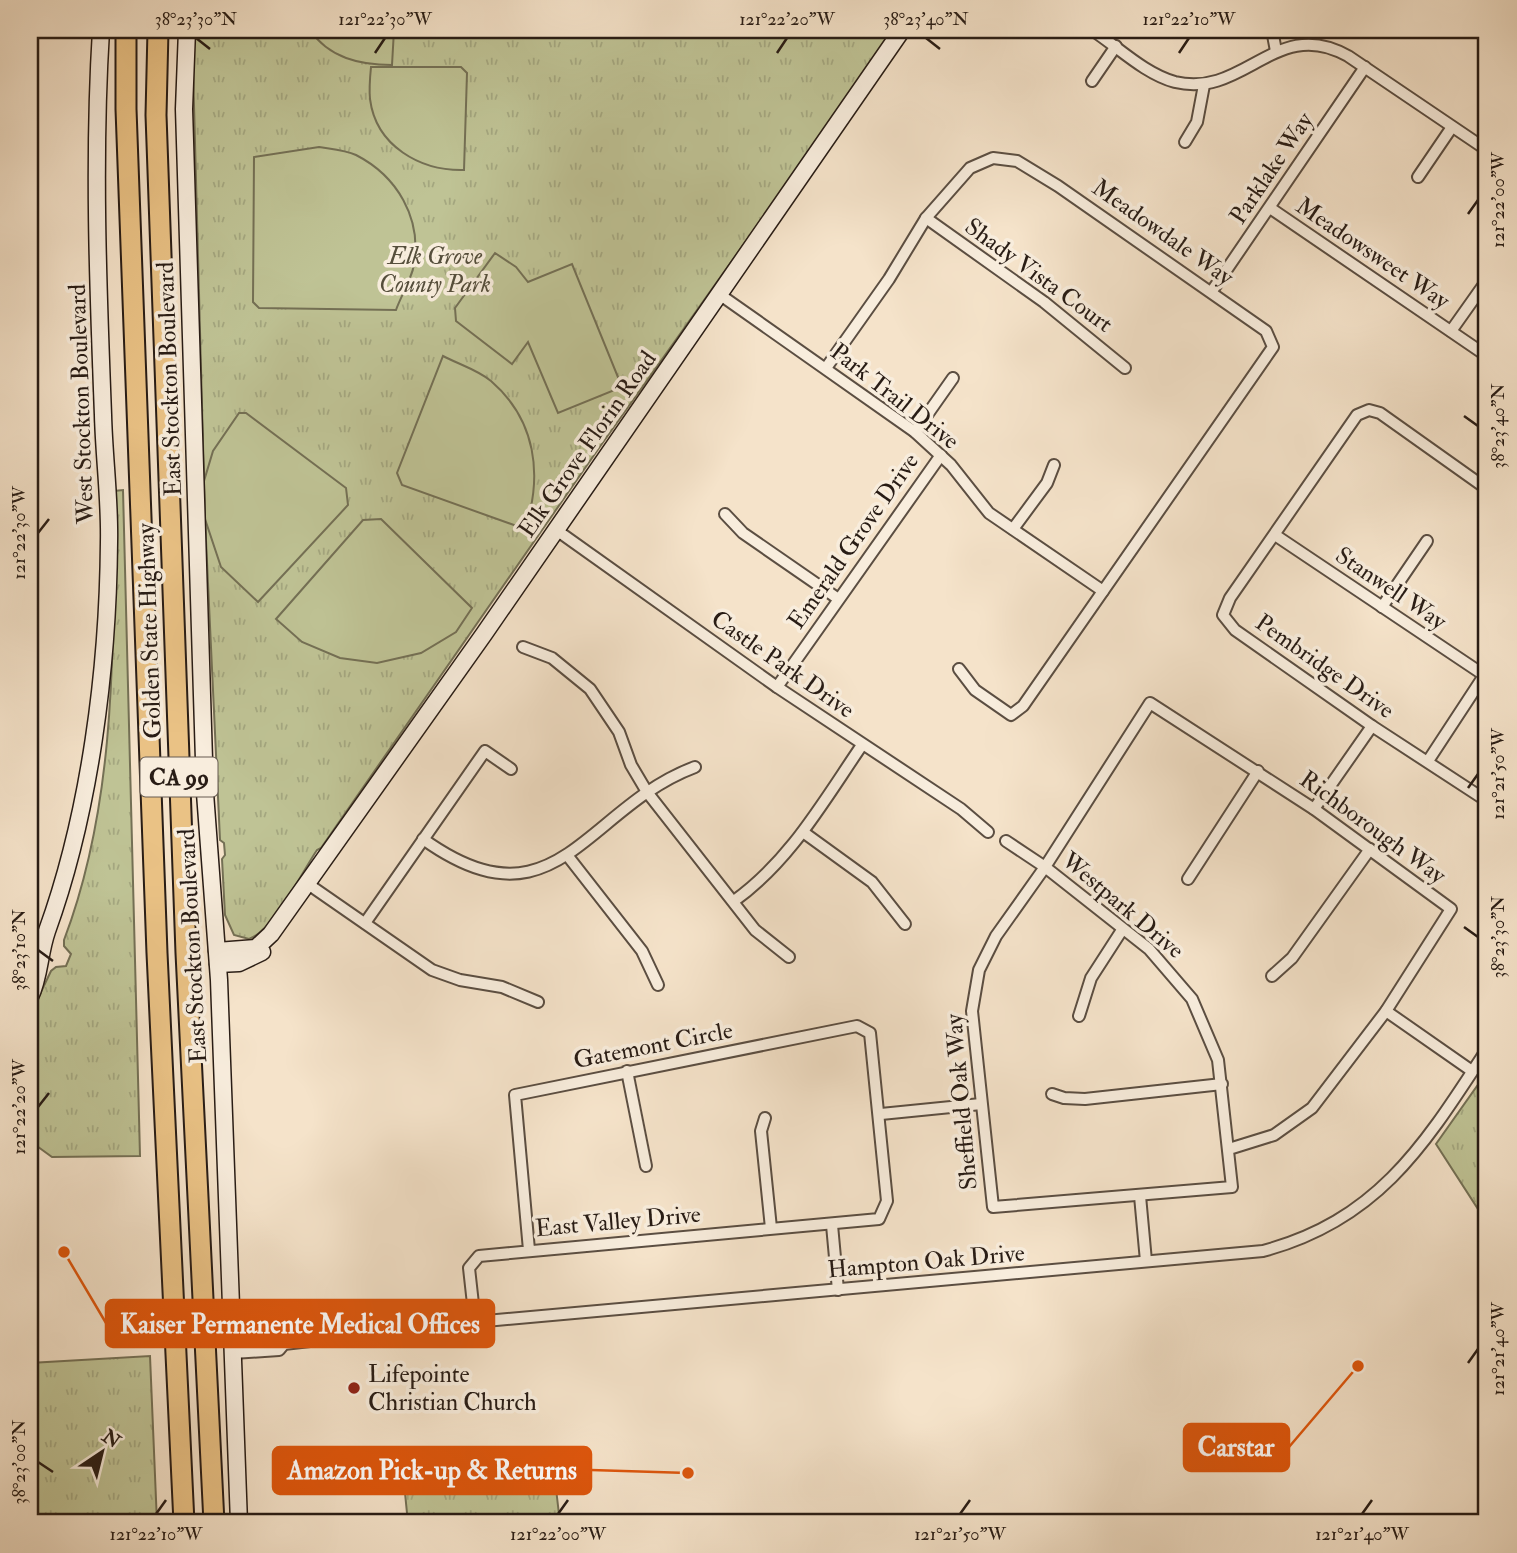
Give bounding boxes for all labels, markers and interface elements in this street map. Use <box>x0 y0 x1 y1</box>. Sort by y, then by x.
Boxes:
text: 38°23'30"N <box>155 8 237 31</box>
text: 121°22'30"W <box>338 8 432 31</box>
text: 121°22'20"W <box>739 8 836 31</box>
text: 38°23'40"N <box>883 8 969 31</box>
text: 121°22'10"W <box>1143 8 1236 31</box>
street label: Parklake Way <box>1223 106 1320 230</box>
text: 121°22'00"W <box>1487 151 1510 248</box>
street label: Meadowdale Way <box>1086 172 1240 293</box>
street label: Meadowsweet Way <box>1290 191 1456 317</box>
street label: Shady Vista Court <box>959 211 1119 340</box>
park label: Elk Grove County Park <box>379 241 491 300</box>
street label: East Stockton Boulevard <box>150 261 189 497</box>
street label: West Stockton Boulevard <box>62 283 101 525</box>
street label: Park Trail Drive <box>824 336 965 456</box>
street label: Elk Grove Florin Road <box>511 345 664 544</box>
text: 38°23'40"N <box>1487 383 1510 469</box>
street label: Emerald Grove Drive <box>781 447 926 635</box>
text: 121°22'30"W <box>8 486 31 580</box>
street label: Golden State Highway <box>130 522 169 739</box>
street label: Stanwell Way <box>1329 540 1453 637</box>
street label: Castle Park Drive <box>705 603 860 725</box>
street label: Pembridge Drive <box>1249 607 1400 726</box>
text: 121°21'50"W <box>1487 728 1510 820</box>
road number: CA 99 <box>140 758 218 796</box>
street label: Richborough Way <box>1293 764 1452 891</box>
street label: East Stockton Boulevard <box>171 828 214 1064</box>
street label: Westpark Drive <box>1054 844 1190 966</box>
text: 38°23'30"N <box>1487 896 1510 978</box>
text: 38°23'10"N <box>8 909 31 991</box>
street label: Sheffield Oak Way <box>938 1012 985 1191</box>
street label: Gatemont Circle <box>571 1015 735 1076</box>
text: 121°22'20"W <box>8 1058 31 1155</box>
street label: East Valley Drive <box>534 1199 702 1244</box>
street label: Hampton Oak Drive <box>826 1237 1026 1286</box>
callout: Kaiser Permanente Medical Offices <box>106 1300 494 1347</box>
text: 121°21'40"W <box>1487 1302 1510 1396</box>
text: Kaiser Permanente Medical Offices <box>120 1309 480 1341</box>
place label: Lifepointe Christian Church <box>368 1359 537 1418</box>
marker: Lifepointe Christian Church <box>346 1380 362 1396</box>
north arrow <box>66 1416 136 1486</box>
text: 38°23'00"N <box>8 1420 31 1504</box>
text: N <box>97 1424 126 1454</box>
callout: Carstar <box>1184 1424 1289 1471</box>
text: Carstar <box>1197 1432 1275 1464</box>
callout: Amazon Pick-up & Returns <box>273 1447 591 1494</box>
text: Amazon Pick-up & Returns <box>286 1455 577 1488</box>
text: 121°22'10"W <box>110 1523 203 1546</box>
text: 121°22'00"W <box>510 1523 607 1546</box>
text: 121°21'50"W <box>914 1523 1006 1546</box>
text: 121°21'40"W <box>1315 1523 1409 1546</box>

